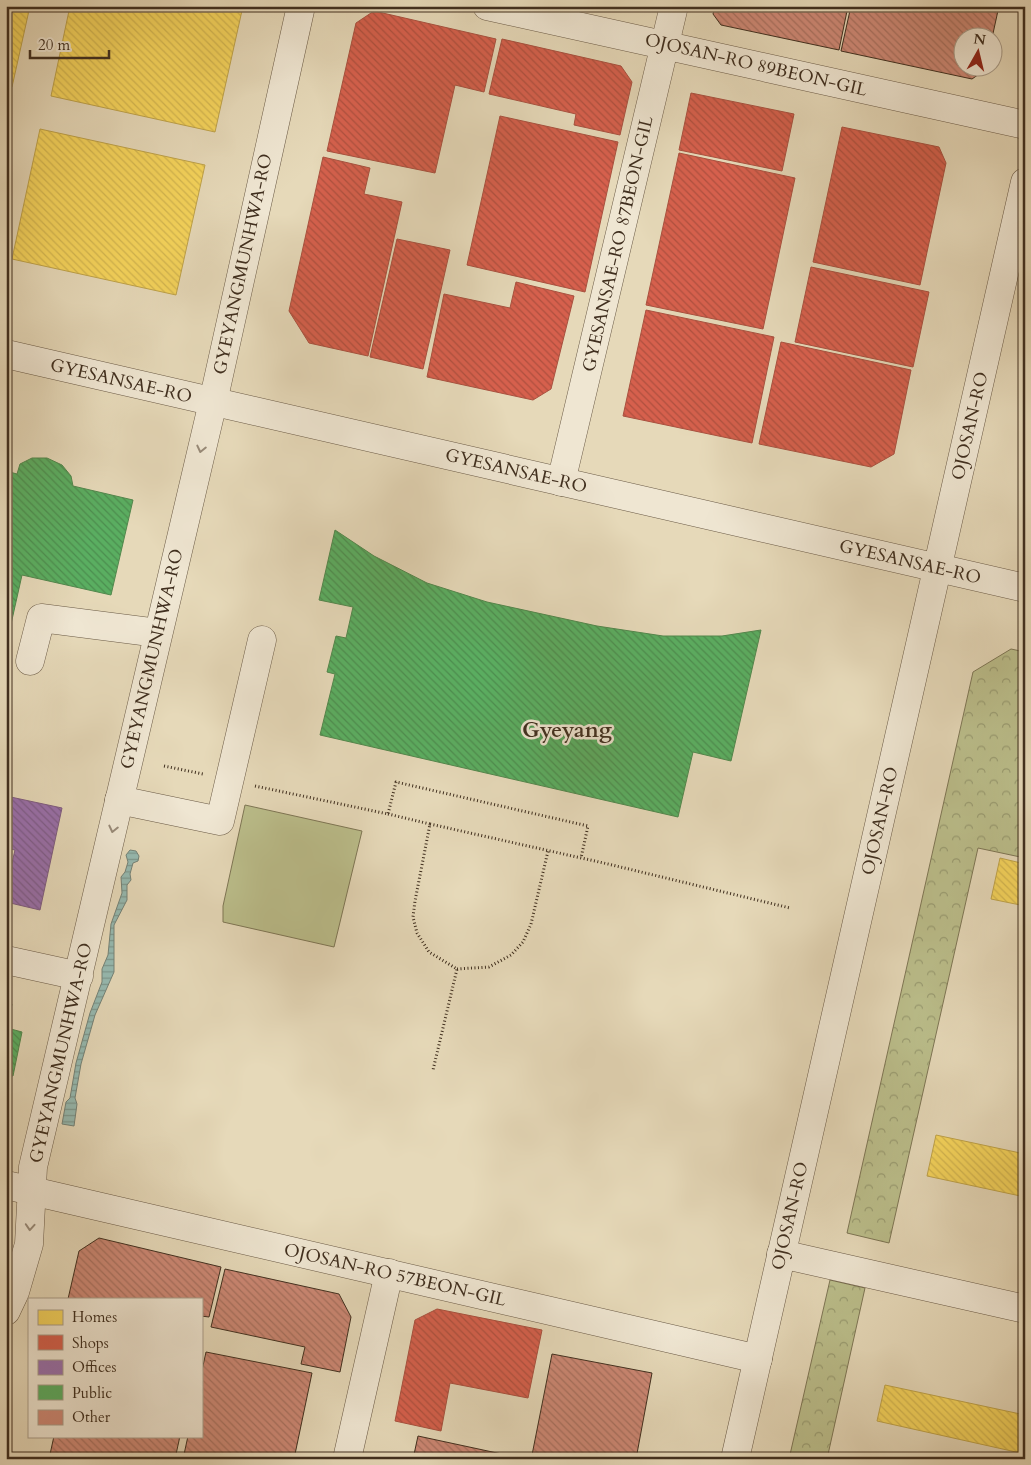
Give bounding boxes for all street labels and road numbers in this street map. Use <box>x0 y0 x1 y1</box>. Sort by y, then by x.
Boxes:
street label: OJOSAN-RO 89BEON-GIL <box>642 27 870 103</box>
street label: GYESANSAE-RO 87BEON-GIL <box>576 114 660 374</box>
street label: GYEYANGMUNHWA-RO <box>207 151 279 377</box>
street label: GYESANSAE-RO <box>48 353 194 409</box>
street label: OJOSAN-RO <box>945 369 995 483</box>
street label: GYESANSAE-RO <box>443 443 589 499</box>
street label: GYESANSAE-RO <box>837 534 983 590</box>
street label: GYEYANGMUNHWA-RO <box>114 546 190 772</box>
street label: OJOSAN-RO <box>855 764 905 878</box>
street label: GYEYANGMUNHWA-RO <box>23 940 99 1166</box>
street label: OJOSAN-RO <box>765 1159 815 1273</box>
street label: OJOSAN-RO 57BEON-GIL <box>281 1237 509 1313</box>

